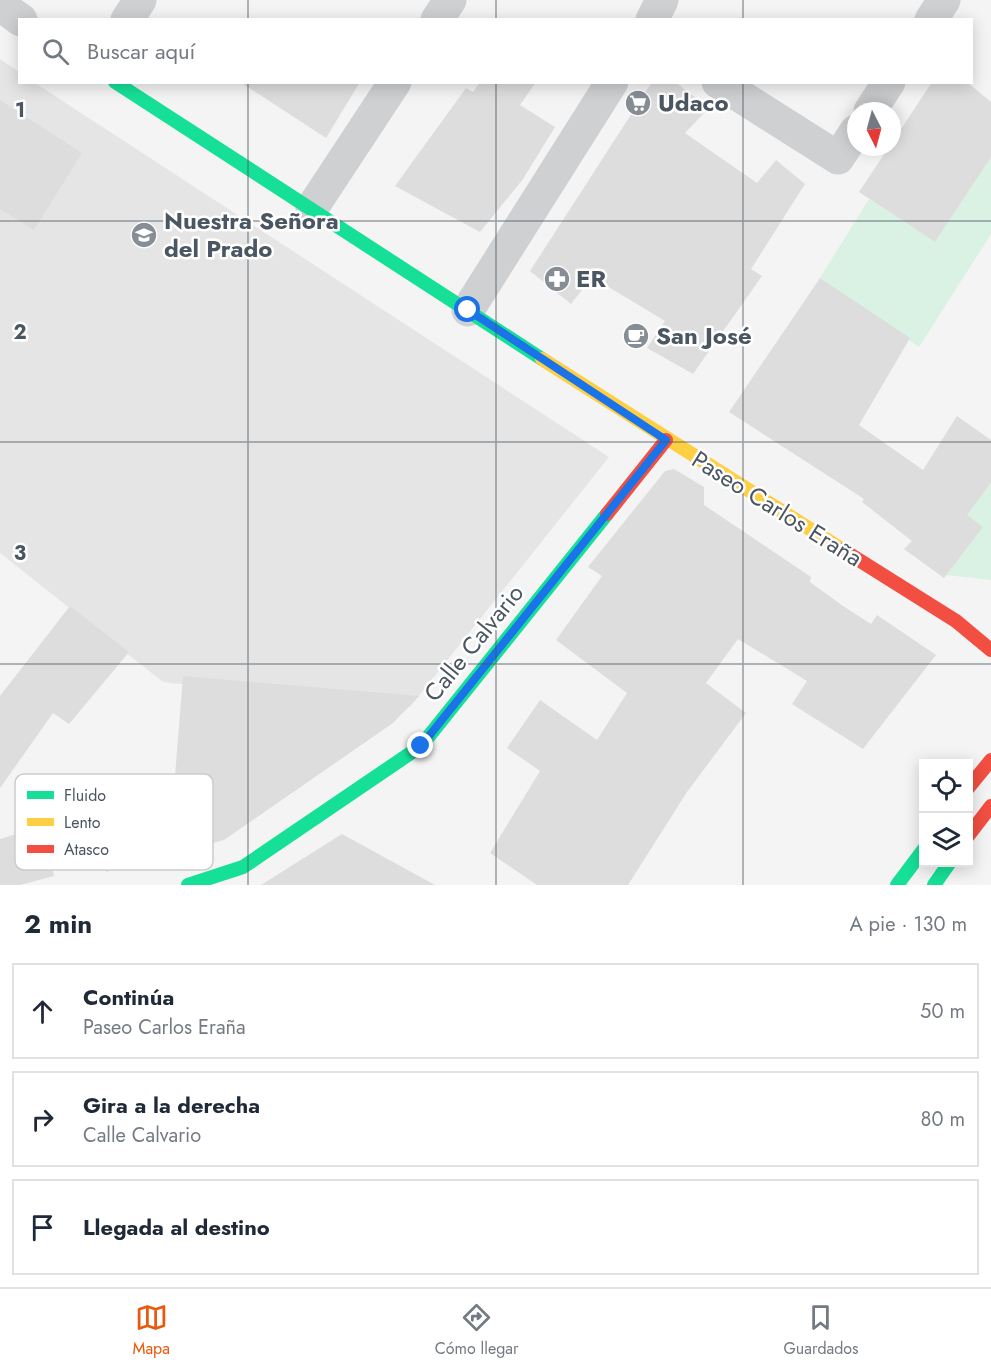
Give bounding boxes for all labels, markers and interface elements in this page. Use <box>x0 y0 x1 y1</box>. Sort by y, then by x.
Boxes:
search box <box>18 18 973 84</box>
icon: search <box>39 35 72 68</box>
text: Buscar aquí <box>87 35 195 67</box>
place label: Udaco <box>658 85 729 120</box>
supermarket icon: Udaco <box>623 88 653 118</box>
text: 1 <box>15 96 25 125</box>
north arrow <box>847 102 901 156</box>
place label: Nuestra Señora del Prado <box>164 203 339 266</box>
school or university icon: Nuestra Señora del Prado <box>129 220 159 250</box>
place label: ER <box>576 261 606 296</box>
pharmacy icon: ER <box>542 264 572 294</box>
route start <box>454 296 480 322</box>
text: 2 <box>13 318 27 347</box>
place label: San José <box>656 318 752 353</box>
cafe icon: San José <box>621 321 651 351</box>
street label: Paseo Carlos Eraña <box>685 442 869 575</box>
text: 3 <box>14 539 26 568</box>
street label: Calle Calvario <box>415 577 532 709</box>
route end <box>407 732 433 758</box>
map controls <box>919 759 973 867</box>
button: locate <box>919 759 973 813</box>
legend <box>15 774 213 870</box>
text: Fluido <box>64 784 106 807</box>
text: Lento <box>64 811 101 834</box>
button: layers <box>919 813 973 867</box>
text: Atasco <box>64 838 109 861</box>
text: 2 min <box>24 905 92 943</box>
text: A pie · 130 m <box>849 910 967 939</box>
text: Continúa <box>83 981 174 1013</box>
icon: ahead <box>26 995 59 1028</box>
text: 50 m <box>920 997 965 1026</box>
text: Paseo Carlos Eraña <box>83 1013 246 1042</box>
text: Gira a la derecha <box>83 1089 260 1121</box>
icon: right <box>26 1103 59 1136</box>
text: 80 m <box>920 1105 965 1134</box>
text: Calle Calvario <box>83 1121 201 1150</box>
icon: arrive <box>26 1211 59 1244</box>
text: Llegada al destino <box>83 1211 270 1243</box>
tab: Mapa <box>132 1301 170 1360</box>
tab: Cómo llegar <box>435 1301 518 1360</box>
tab: Guardados <box>783 1301 859 1360</box>

